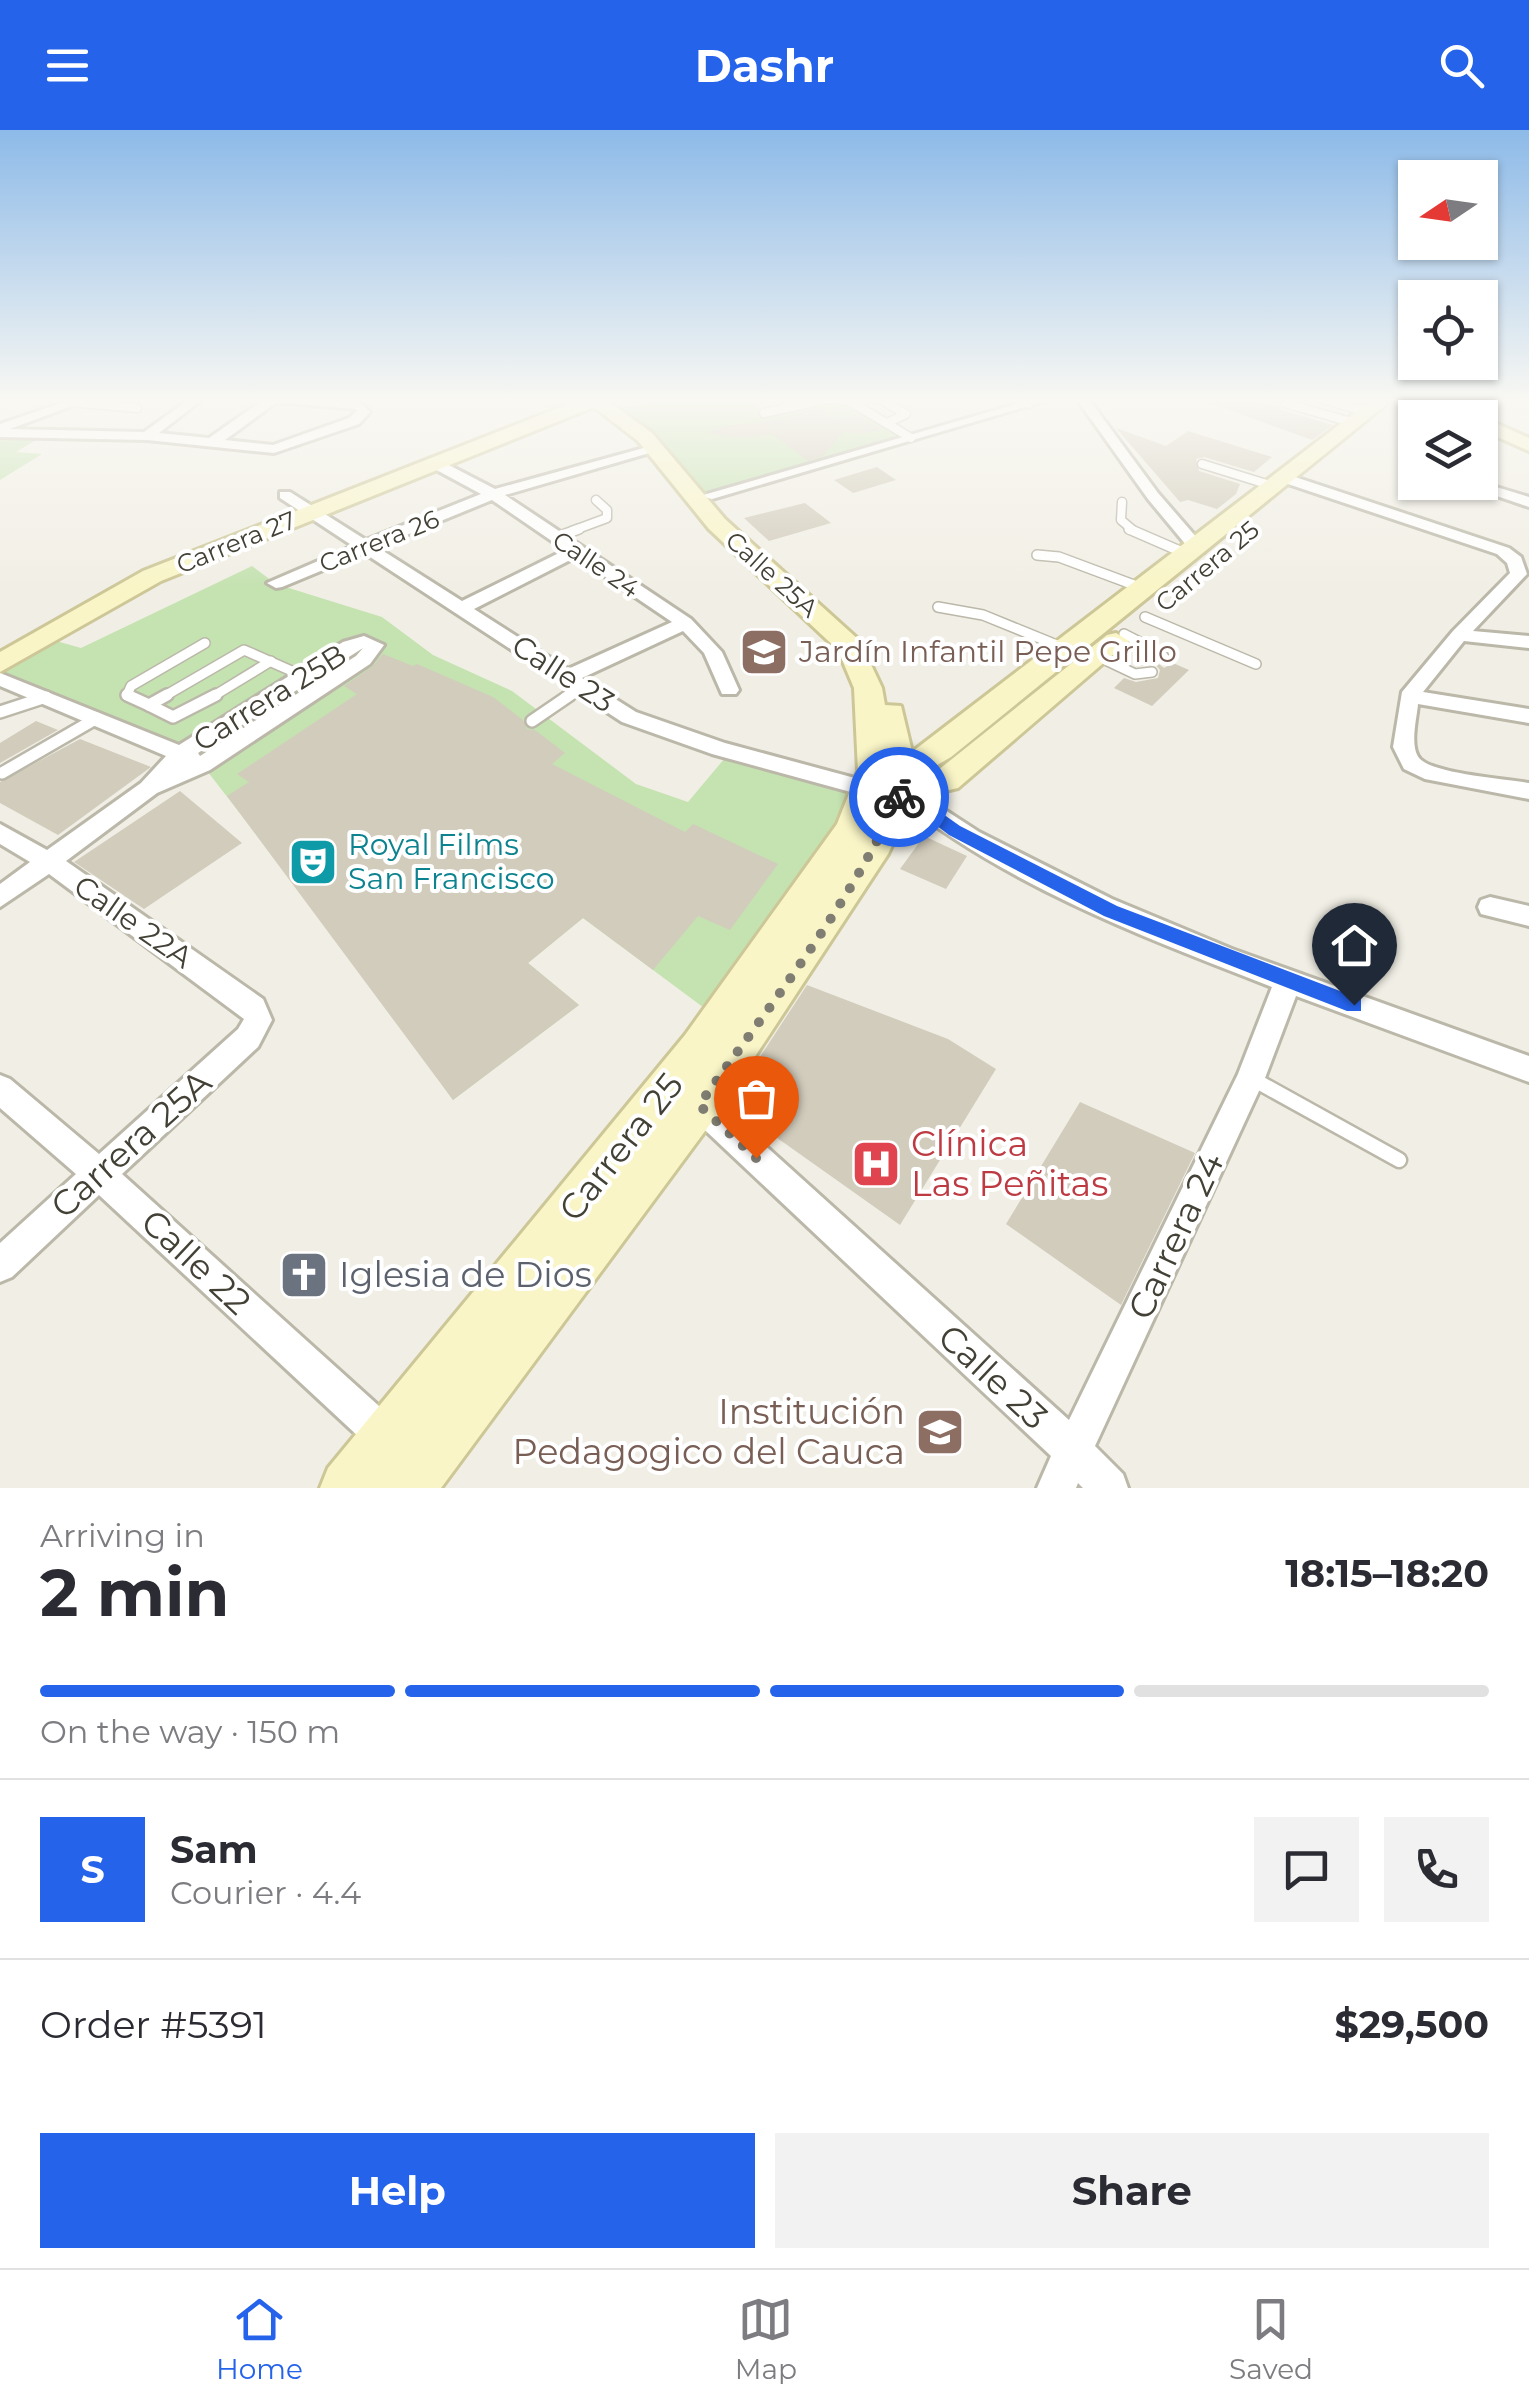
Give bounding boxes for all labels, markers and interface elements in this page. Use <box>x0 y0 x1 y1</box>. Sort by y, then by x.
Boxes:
icon: menu <box>40 38 95 93</box>
text: Dashr <box>695 38 834 93</box>
icon: search <box>1434 38 1489 93</box>
north arrow <box>1398 160 1498 260</box>
map controls <box>1398 160 1498 500</box>
button: locate <box>1398 280 1498 380</box>
button: layers <box>1398 400 1498 500</box>
street label: Carrera 26 <box>315 503 443 579</box>
street label: Carrera 27 <box>172 504 300 580</box>
street label: Carrera 25 <box>1149 514 1265 618</box>
street label: Calle 24 <box>547 524 645 604</box>
street label: Calle 25A <box>720 525 824 623</box>
school or university icon: Jardín Infantil Pepe Grillo <box>738 626 790 678</box>
street label: Calle 23 <box>505 627 621 720</box>
place label: Jardín Infantil Pepe Grillo <box>798 633 1177 670</box>
street label: Carrera 25B <box>186 636 353 759</box>
courier <box>849 747 949 847</box>
icon: bike <box>872 770 927 825</box>
place label: Royal Films San Francisco <box>348 826 555 897</box>
theatre icon: Royal Films San Francisco <box>287 836 339 888</box>
street label: Calle 22A <box>67 867 200 976</box>
pin <box>1312 903 1397 1006</box>
icon: home <box>1327 918 1382 973</box>
pin <box>714 1056 799 1159</box>
street label: Carrera 25A <box>42 1060 220 1227</box>
street label: Carrera 25 <box>550 1064 692 1229</box>
icon: bag <box>729 1071 784 1126</box>
place label: Clínica Las Peñitas <box>911 1122 1108 1205</box>
hospital icon: Clínica Las Peñitas <box>850 1138 902 1190</box>
street label: Carrera 24 <box>1118 1146 1233 1326</box>
street label: Calle 22 <box>133 1200 260 1323</box>
church icon: Iglesia de Dios <box>278 1249 330 1301</box>
place label: Iglesia de Dios <box>339 1253 592 1296</box>
street label: Calle 23 <box>930 1315 1057 1438</box>
place label: Institución Pedagogico del Cauca <box>512 1390 905 1473</box>
school or university icon: Institución Pedagogico del Cauca <box>914 1406 966 1458</box>
text: Arriving in <box>40 1516 205 1555</box>
text: 18:15–18:20 <box>1285 1550 1489 1597</box>
text: 2 min <box>40 1553 229 1632</box>
text: On the way · 150 m <box>40 1712 340 1751</box>
button: chat <box>1254 1817 1359 1922</box>
button: phone <box>1384 1817 1489 1922</box>
text: Sam <box>170 1826 258 1873</box>
text: S <box>80 1846 105 1893</box>
text: Courier · 4.4 <box>170 1873 361 1912</box>
text: Order #5391 <box>40 2001 267 2048</box>
text: $29,500 <box>1334 2001 1489 2048</box>
button: Help <box>40 2133 755 2248</box>
button: Share <box>775 2133 1489 2248</box>
tab: Home <box>216 2292 303 2386</box>
tab: Map <box>735 2292 797 2386</box>
tab: Saved <box>1229 2292 1313 2386</box>

